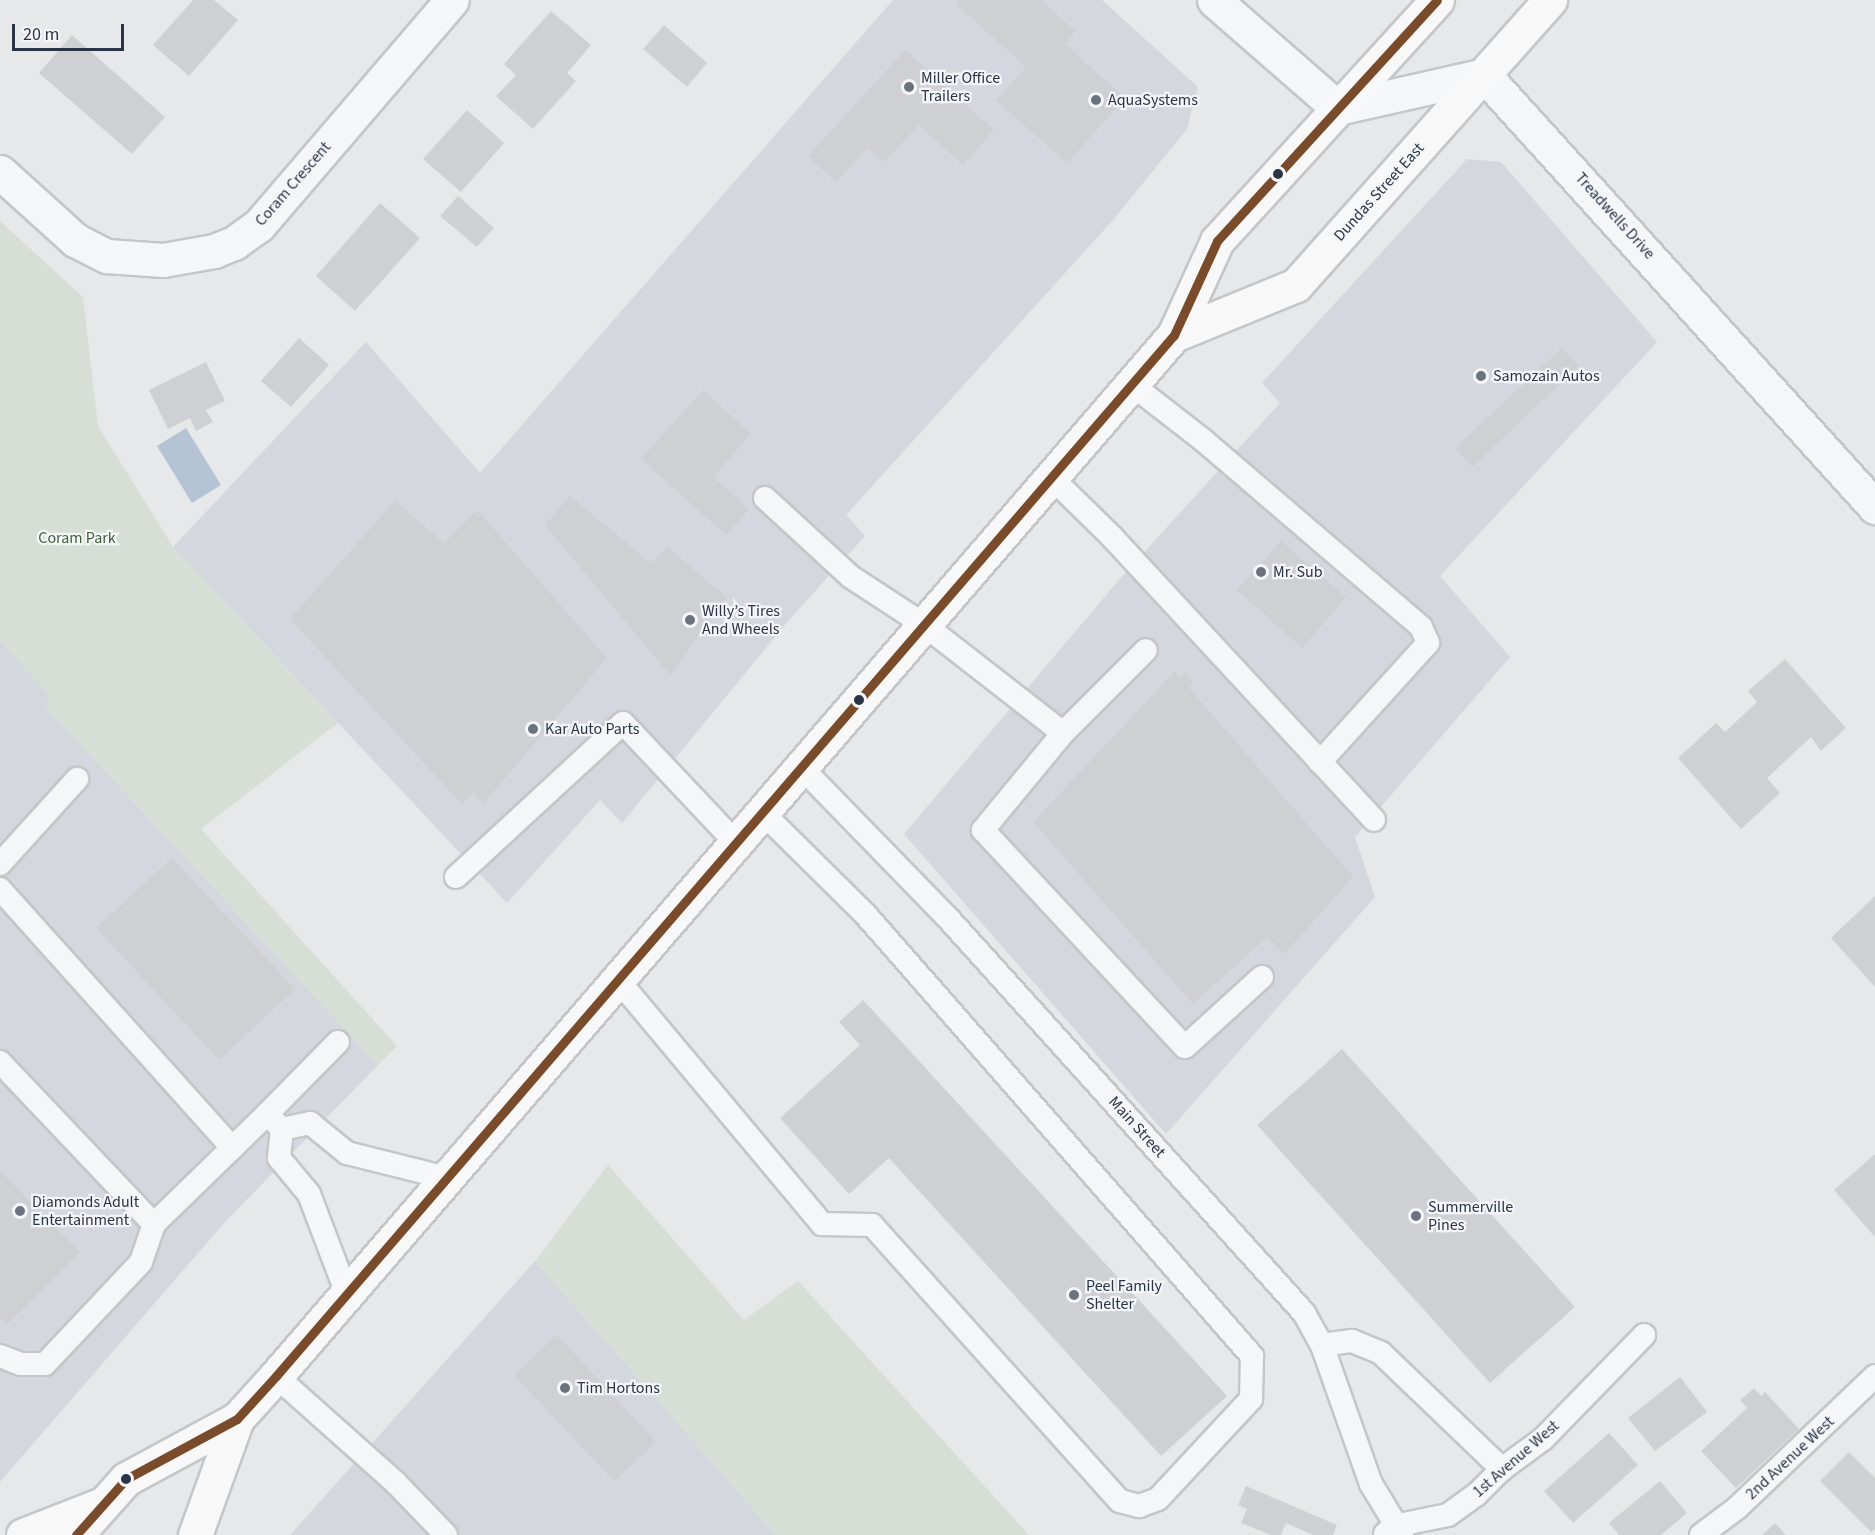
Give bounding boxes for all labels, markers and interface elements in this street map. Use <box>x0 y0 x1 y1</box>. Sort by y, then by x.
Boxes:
scale bar <box>15 12 128 50</box>
text: 20 m <box>23 22 59 47</box>
place label: Miller Office Trailers <box>921 68 1000 106</box>
marker: Miller Office Trailers <box>902 80 916 94</box>
place label: AquaSystems <box>1108 90 1198 110</box>
marker: AquaSystems <box>1089 93 1103 107</box>
street label: Coram Crescent <box>251 138 335 230</box>
street label: Dundas Street East <box>1330 139 1428 245</box>
unlabelled marker <box>1272 168 1284 180</box>
street label: Treadwells Drive <box>1571 169 1659 263</box>
place label: Samozain Autos <box>1493 366 1600 386</box>
marker: Samozain Autos <box>1474 369 1488 383</box>
park label: Coram Park <box>38 528 116 548</box>
place label: Mr. Sub <box>1273 562 1323 582</box>
marker: Mr. Sub <box>1254 565 1268 579</box>
place label: Willy’s Tires And Wheels <box>702 601 780 639</box>
marker: Willy’s Tires And Wheels <box>683 613 697 627</box>
unlabelled marker <box>853 694 865 706</box>
place label: Kar Auto Parts <box>545 719 639 739</box>
marker: Kar Auto Parts <box>526 722 540 736</box>
street label: Main Street <box>1105 1092 1169 1162</box>
place label: Diamonds Adult Entertainment <box>32 1192 139 1230</box>
place label: Summerville Pines <box>1428 1197 1513 1235</box>
marker: Diamonds Adult Entertainment <box>13 1204 27 1218</box>
marker: Summerville Pines <box>1409 1209 1423 1223</box>
place label: Peel Family Shelter <box>1086 1276 1162 1314</box>
marker: Peel Family Shelter <box>1067 1288 1081 1302</box>
place label: Tim Hortons <box>577 1378 660 1398</box>
marker: Tim Hortons <box>558 1381 572 1395</box>
street label: 2nd Avenue West <box>1742 1412 1838 1504</box>
street label: 1st Avenue West <box>1469 1416 1563 1502</box>
unlabelled marker <box>120 1473 132 1485</box>

